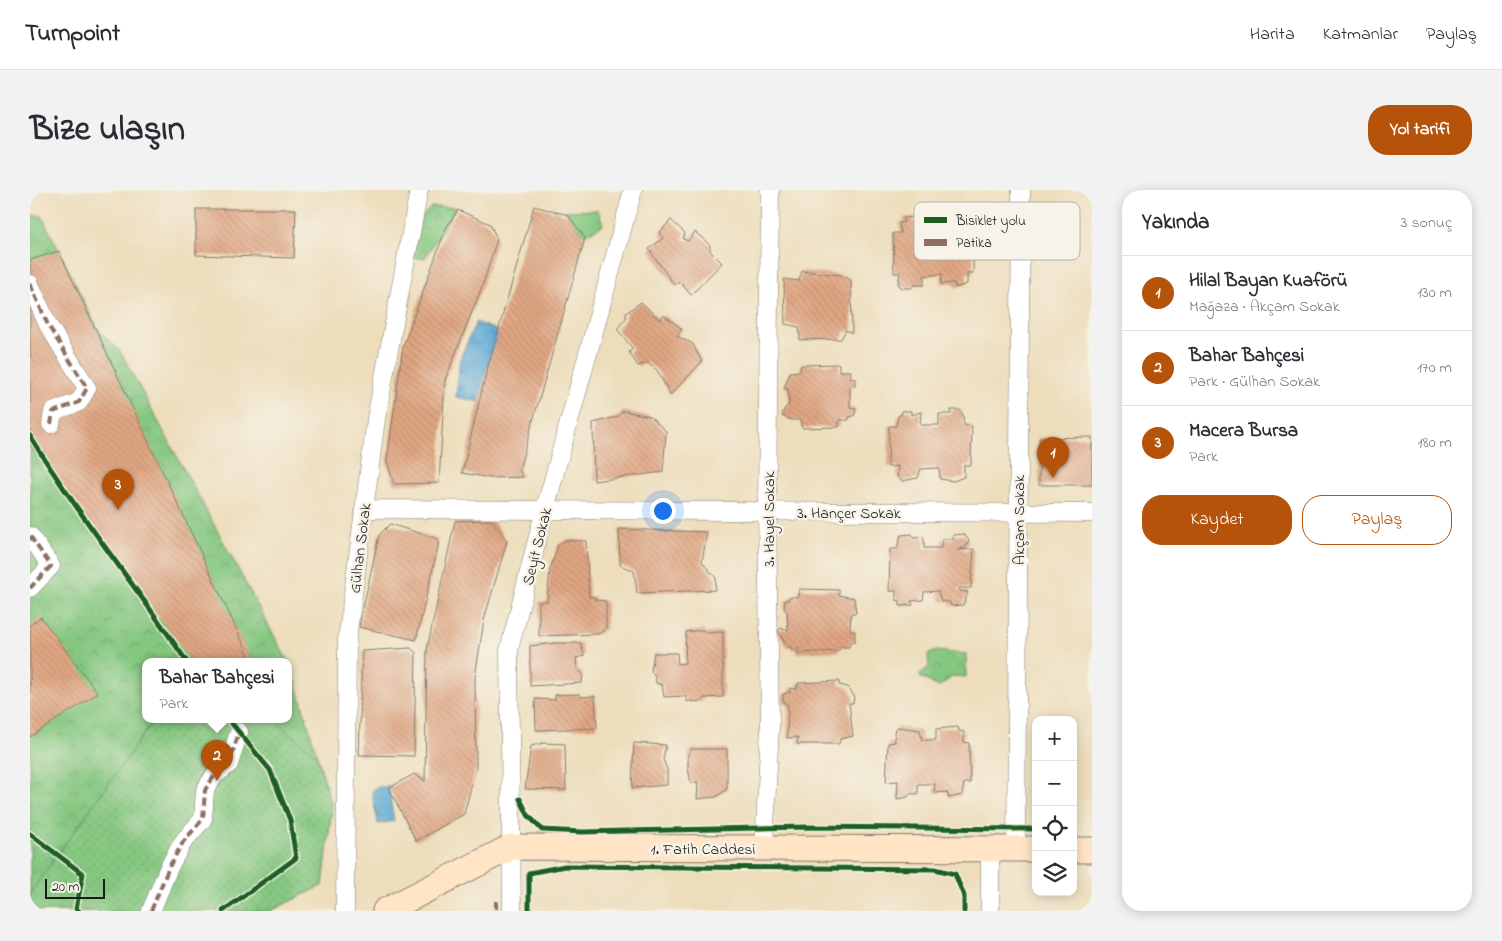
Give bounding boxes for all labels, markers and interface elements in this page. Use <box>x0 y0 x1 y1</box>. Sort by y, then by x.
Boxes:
text: Turnpoint <box>25 17 120 52</box>
text: Harita <box>1250 22 1295 48</box>
text: Katmanlar <box>1323 22 1398 48</box>
text: Paylaş <box>1426 22 1477 48</box>
text: Bize ulaşın <box>30 105 185 156</box>
button: Yol tarifi <box>1368 105 1472 155</box>
legend <box>914 202 1080 260</box>
text: Yakında <box>1142 208 1209 238</box>
text: Bisiklet yolu <box>955 211 1026 233</box>
text: 3 sonuç <box>1401 211 1452 235</box>
text: Patika <box>956 233 992 254</box>
text: Hilal Bayan Kuaförü <box>1189 268 1347 295</box>
text: 1 <box>1155 281 1161 305</box>
text: 130 m <box>1417 281 1452 305</box>
text: Mağaza · Akçam Sokak <box>1189 295 1340 319</box>
text: Bahar Bahçesi <box>1189 343 1304 370</box>
text: 2 <box>1154 356 1162 380</box>
text: 170 m <box>1417 356 1452 380</box>
text: Park · Gülhan Sokak <box>1189 370 1320 394</box>
text: Macera Bursa <box>1189 418 1298 445</box>
text: 3 <box>1155 431 1161 455</box>
text: 180 m <box>1418 431 1452 455</box>
pin: 1 <box>1037 437 1069 478</box>
text: Park <box>1189 445 1218 469</box>
pin: 3 <box>102 469 134 510</box>
street label: 3. Hayel Sokak <box>758 470 782 567</box>
street label: Akçam Sokak <box>1008 474 1032 565</box>
button: Kaydet <box>1142 495 1292 545</box>
button: Paylaş <box>1302 495 1452 545</box>
your location <box>650 498 676 524</box>
street label: Gülhan Sokak <box>344 501 379 595</box>
street label: 3. Hançer Sokak <box>797 502 902 526</box>
street label: Seyit Sokak <box>517 504 559 588</box>
popup <box>142 658 292 723</box>
text: Bahar Bahçesi <box>159 665 275 692</box>
text: Park <box>159 692 188 716</box>
map controls <box>1032 716 1077 896</box>
button: + <box>1032 716 1077 761</box>
pin: 2 <box>201 740 233 781</box>
button: − <box>1032 761 1077 806</box>
button: locate <box>1032 806 1077 851</box>
street label: 1. Fatih Caddesi <box>651 838 756 862</box>
button: layers <box>1032 851 1077 896</box>
scale bar <box>45 876 105 899</box>
text: 20 m <box>52 877 79 898</box>

